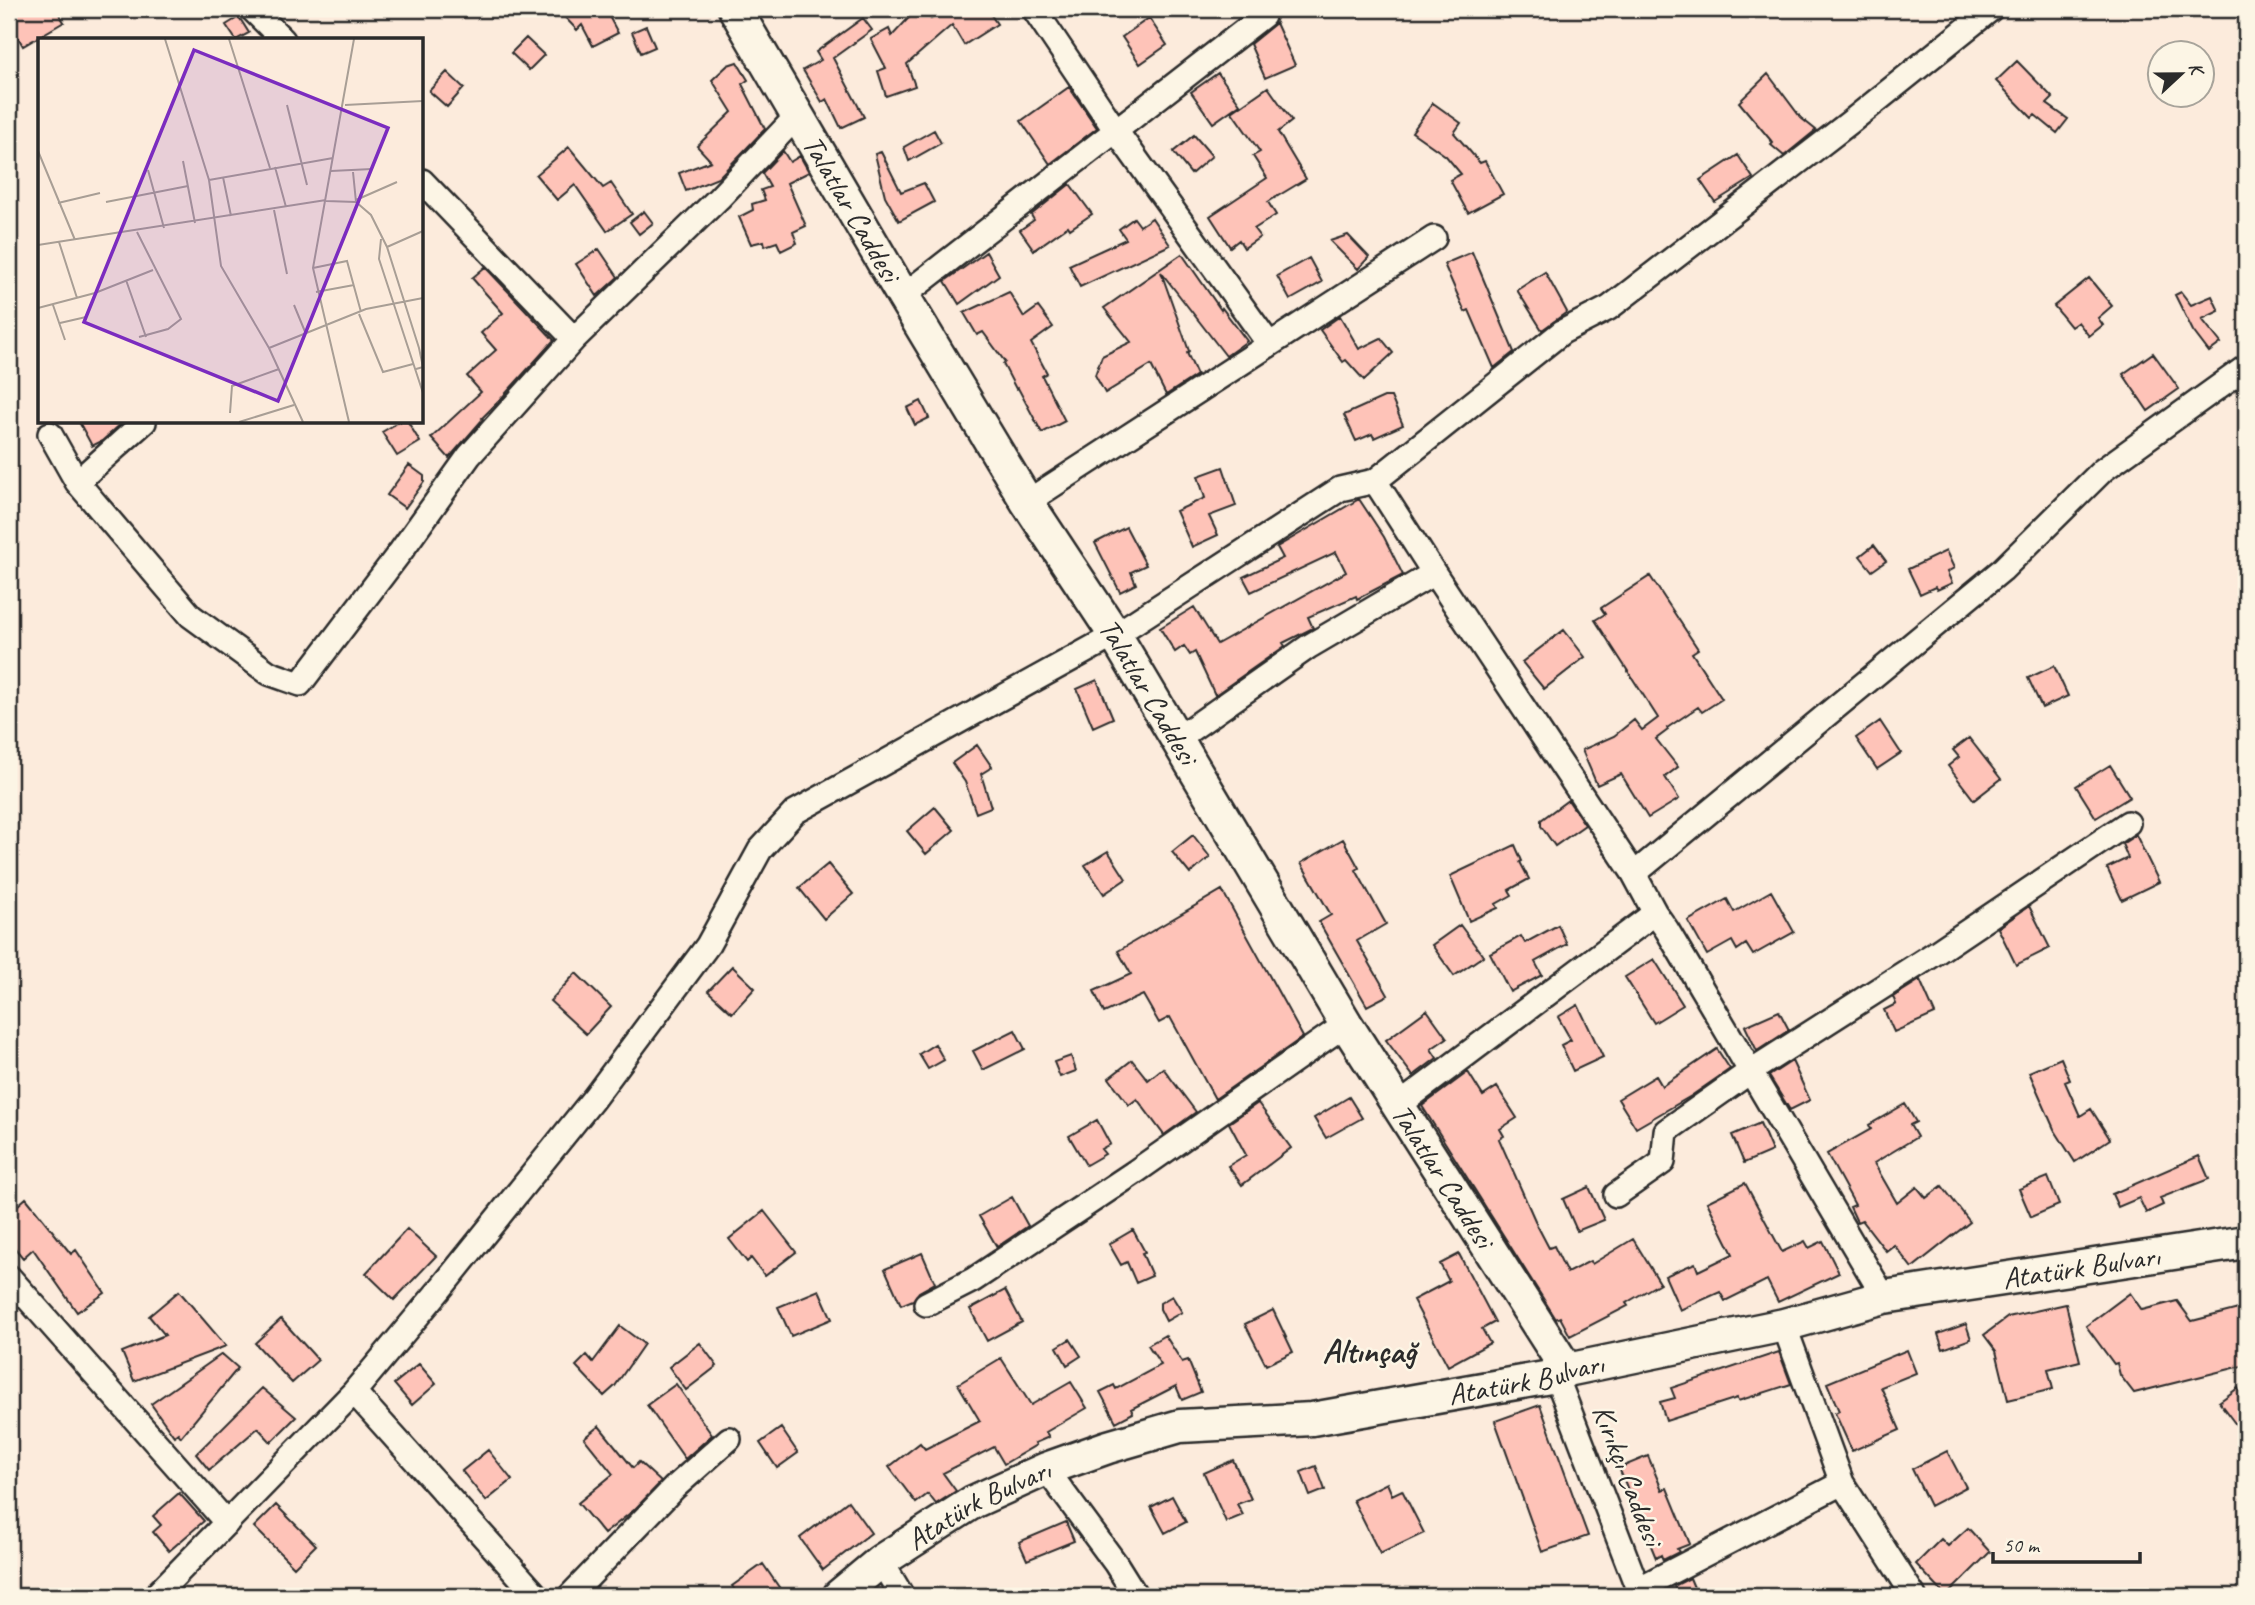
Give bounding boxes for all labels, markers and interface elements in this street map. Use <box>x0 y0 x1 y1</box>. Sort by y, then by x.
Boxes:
inset map <box>38 38 424 424</box>
north arrow <box>2146 38 2216 108</box>
text: K <box>2183 59 2210 81</box>
street label: Talatlar Caddesi <box>794 128 911 291</box>
street label: Talatlar Caddesi <box>1090 611 1208 774</box>
street label: Talatlar Caddesi <box>1383 1097 1505 1258</box>
street label: Atatürk Bulvarı <box>2000 1236 2163 1298</box>
district label: Altınçağ <box>1322 1330 1420 1372</box>
street label: Atatürk Bulvarı <box>1445 1344 1608 1414</box>
street label: Kırıkçı Caddesi <box>1584 1399 1673 1554</box>
street label: Atatürk Bulvarı <box>899 1450 1057 1559</box>
scale bar <box>1993 1521 2140 1565</box>
text: 50 m <box>2003 1532 2041 1558</box>

